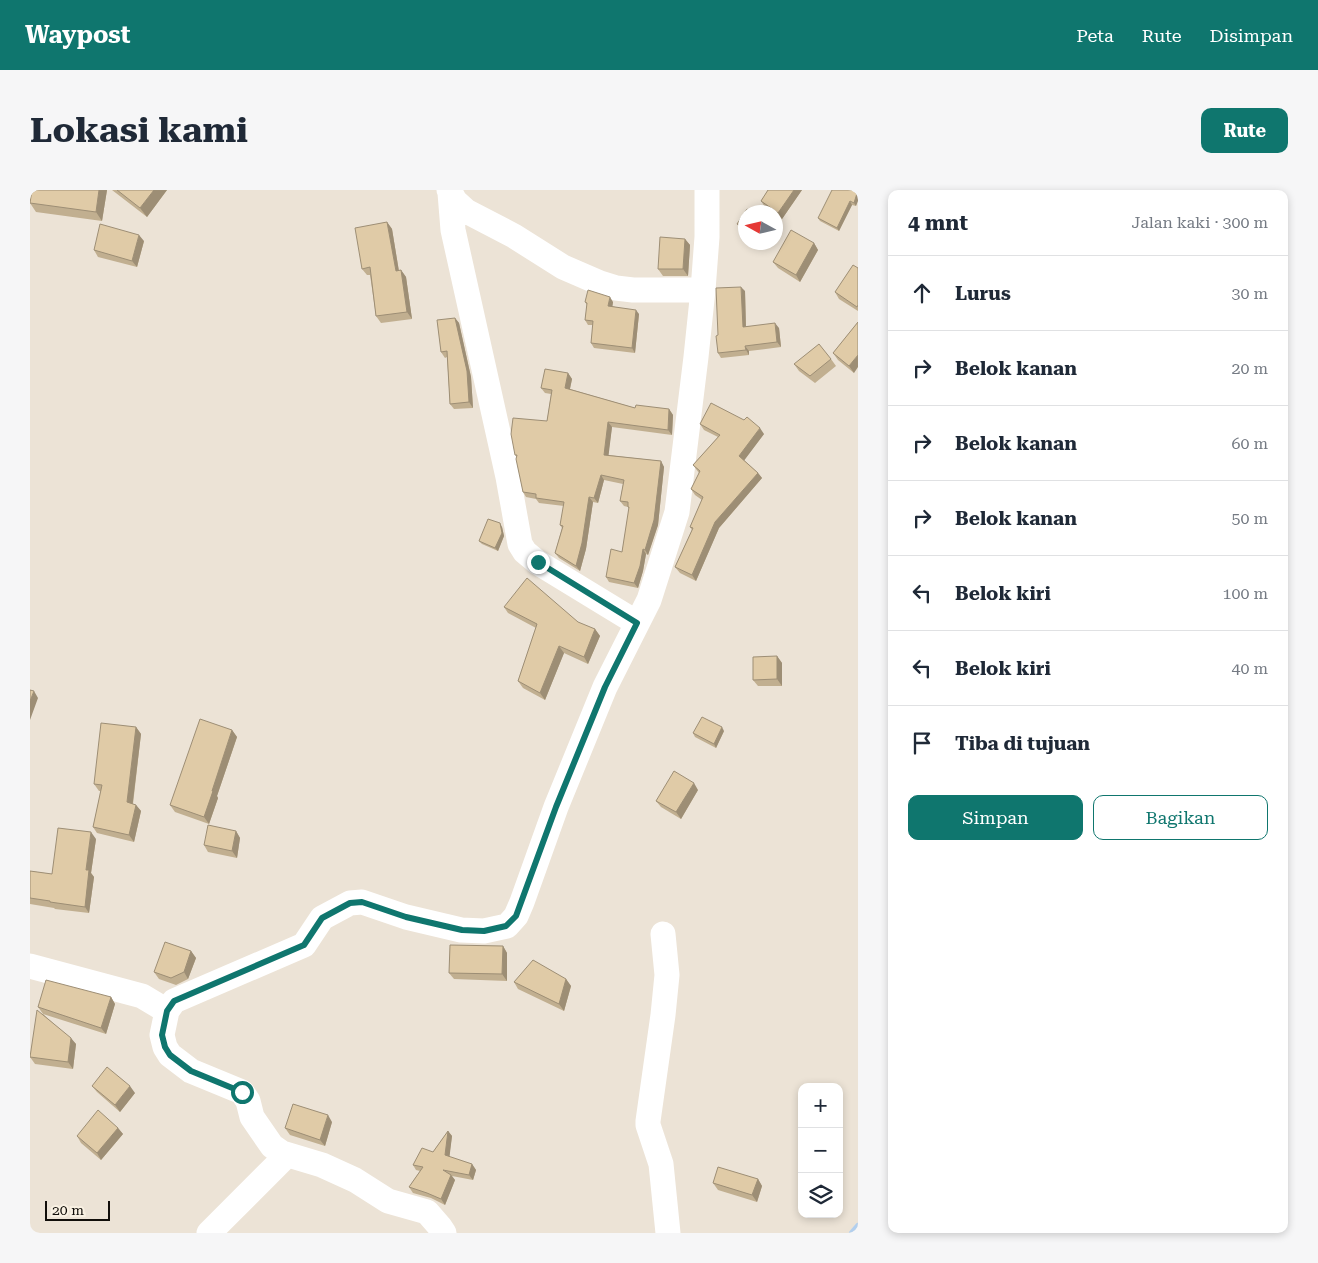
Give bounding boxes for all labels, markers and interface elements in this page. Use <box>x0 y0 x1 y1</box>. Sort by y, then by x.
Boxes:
text: Waypost <box>25 21 130 49</box>
text: Peta <box>1076 25 1114 46</box>
text: Rute <box>1142 25 1182 46</box>
text: Disimpan <box>1210 25 1293 46</box>
button: Rute <box>1201 108 1288 153</box>
text: Lokasi kami <box>30 110 248 151</box>
north arrow <box>738 205 783 250</box>
text: 4 mnt <box>908 211 968 235</box>
text: Jalan kaki · 300 m <box>1132 213 1268 232</box>
icon: ahead <box>908 279 936 307</box>
text: Lurus <box>955 282 1011 305</box>
text: 30 m <box>1231 284 1268 303</box>
icon: right <box>908 354 936 382</box>
text: Belok kanan <box>955 357 1077 380</box>
text: 20 m <box>1231 359 1268 378</box>
icon: right <box>908 429 936 457</box>
text: Belok kanan <box>955 432 1077 455</box>
text: 60 m <box>1231 434 1268 453</box>
icon: right <box>908 504 936 532</box>
text: Belok kanan <box>955 507 1077 530</box>
text: 50 m <box>1231 509 1268 528</box>
route end <box>527 551 550 574</box>
icon: left <box>908 579 936 607</box>
text: Belok kiri <box>955 582 1051 605</box>
text: 100 m <box>1222 584 1268 603</box>
icon: left <box>908 654 936 682</box>
text: Belok kiri <box>955 657 1051 680</box>
text: 40 m <box>1231 659 1268 678</box>
icon: arrive <box>908 729 936 757</box>
text: Tiba di tujuan <box>955 732 1090 755</box>
button: Simpan <box>908 795 1083 840</box>
button: Bagikan <box>1093 795 1268 840</box>
route start <box>231 1081 254 1104</box>
map controls <box>798 1083 843 1218</box>
button: + <box>798 1083 843 1128</box>
button: − <box>798 1128 843 1173</box>
button: layers <box>798 1173 843 1218</box>
scale bar <box>45 1198 110 1221</box>
text: 20 m <box>52 1202 84 1218</box>

